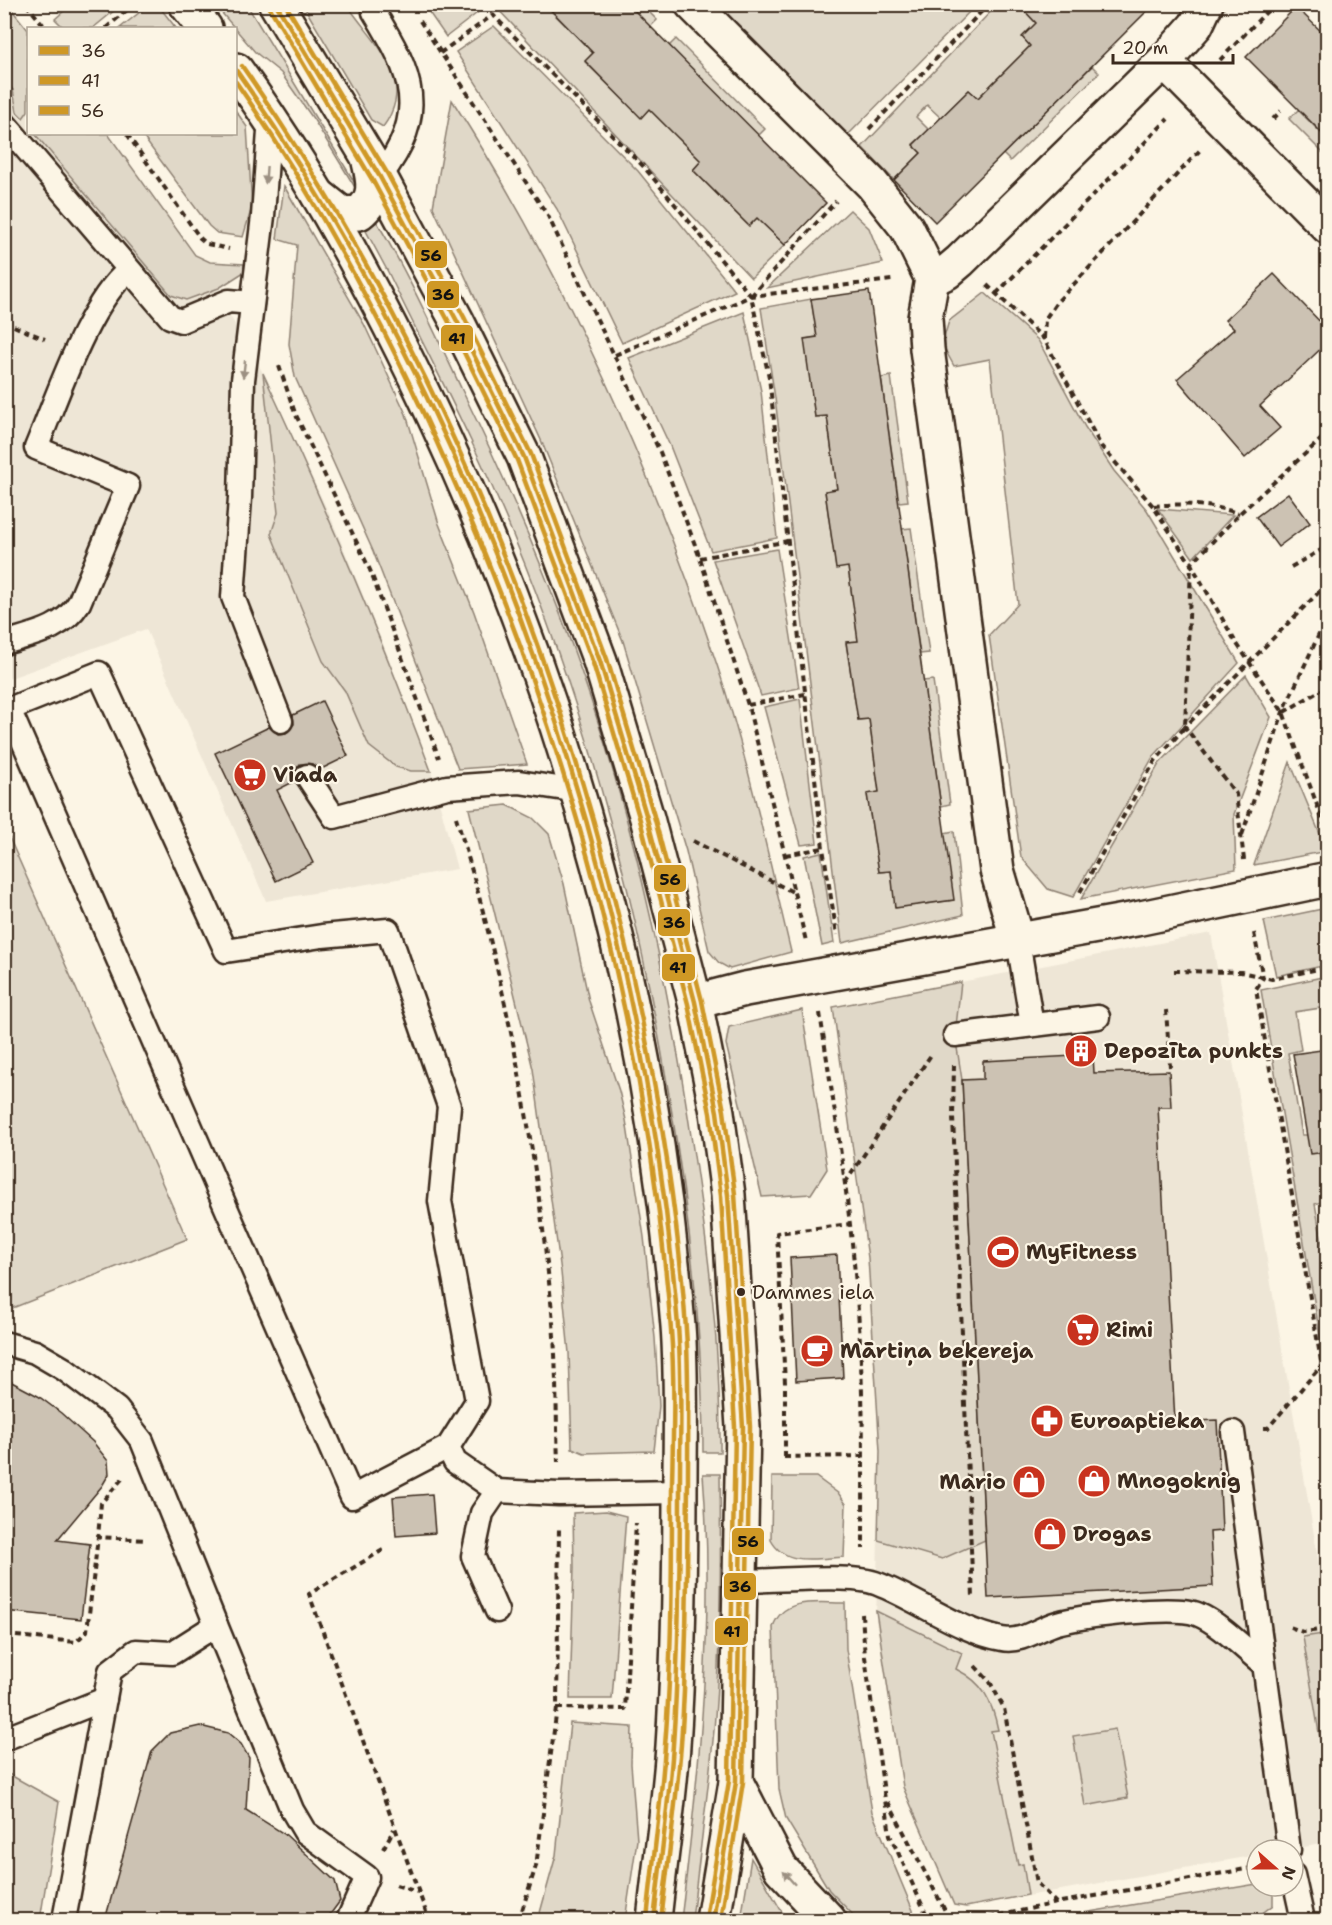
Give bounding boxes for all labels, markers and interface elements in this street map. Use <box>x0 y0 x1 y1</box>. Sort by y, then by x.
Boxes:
legend <box>27 27 237 135</box>
scale bar <box>1113 27 1233 65</box>
text: 20 m <box>1122 36 1168 60</box>
text: 36 <box>81 39 106 63</box>
text: 41 <box>81 69 100 93</box>
text: 56 <box>81 99 104 123</box>
one-way arrow <box>261 165 271 184</box>
line badge: 56 <box>414 240 448 269</box>
text: 56 <box>420 245 442 266</box>
line badge: 36 <box>426 280 460 309</box>
text: 36 <box>432 284 454 305</box>
line badge: 41 <box>440 324 474 352</box>
text: 41 <box>448 328 466 349</box>
one-way arrow <box>239 359 249 378</box>
supermarket icon: Viada <box>232 757 268 793</box>
place label: Viada <box>273 761 338 789</box>
line badge: 56 <box>653 864 687 893</box>
text: 56 <box>659 869 681 890</box>
line badge: 36 <box>657 908 691 937</box>
text: 36 <box>663 912 685 933</box>
line badge: 41 <box>661 953 696 982</box>
text: 41 <box>669 957 687 978</box>
building icon: Depozīta punkts <box>1063 1033 1099 1069</box>
place label: Depozīta punkts <box>1104 1037 1283 1065</box>
sports icon: MyFitness <box>985 1234 1021 1270</box>
place label: MyFitness <box>1026 1238 1137 1266</box>
place label: Dammes iela <box>752 1279 875 1305</box>
marker: Dammes iela <box>735 1286 747 1298</box>
supermarket icon: Rimi <box>1065 1312 1101 1348</box>
place label: Rimi <box>1106 1316 1153 1344</box>
cafe icon: Mārtiņa beķereja <box>799 1333 835 1369</box>
place label: Mārtiņa beķereja <box>840 1337 1034 1366</box>
pharmacy icon: Euroaptieka <box>1029 1403 1065 1439</box>
place label: Euroaptieka <box>1070 1407 1205 1435</box>
shop icon: Mnogoknig <box>1076 1463 1112 1499</box>
shop icon: Mario <box>1011 1464 1047 1500</box>
place label: Mnogoknig <box>1117 1467 1241 1495</box>
place label: Mario <box>939 1468 1006 1496</box>
shop icon: Drogas <box>1032 1516 1068 1552</box>
place label: Drogas <box>1073 1520 1151 1548</box>
line badge: 56 <box>731 1527 765 1556</box>
text: 56 <box>737 1531 759 1552</box>
line badge: 36 <box>723 1572 757 1601</box>
text: 36 <box>729 1576 751 1597</box>
line badge: 41 <box>714 1617 749 1646</box>
text: 41 <box>723 1621 741 1642</box>
north arrow <box>1245 1838 1305 1898</box>
text: N <box>1276 1864 1301 1883</box>
one-way arrow <box>783 1871 796 1886</box>

